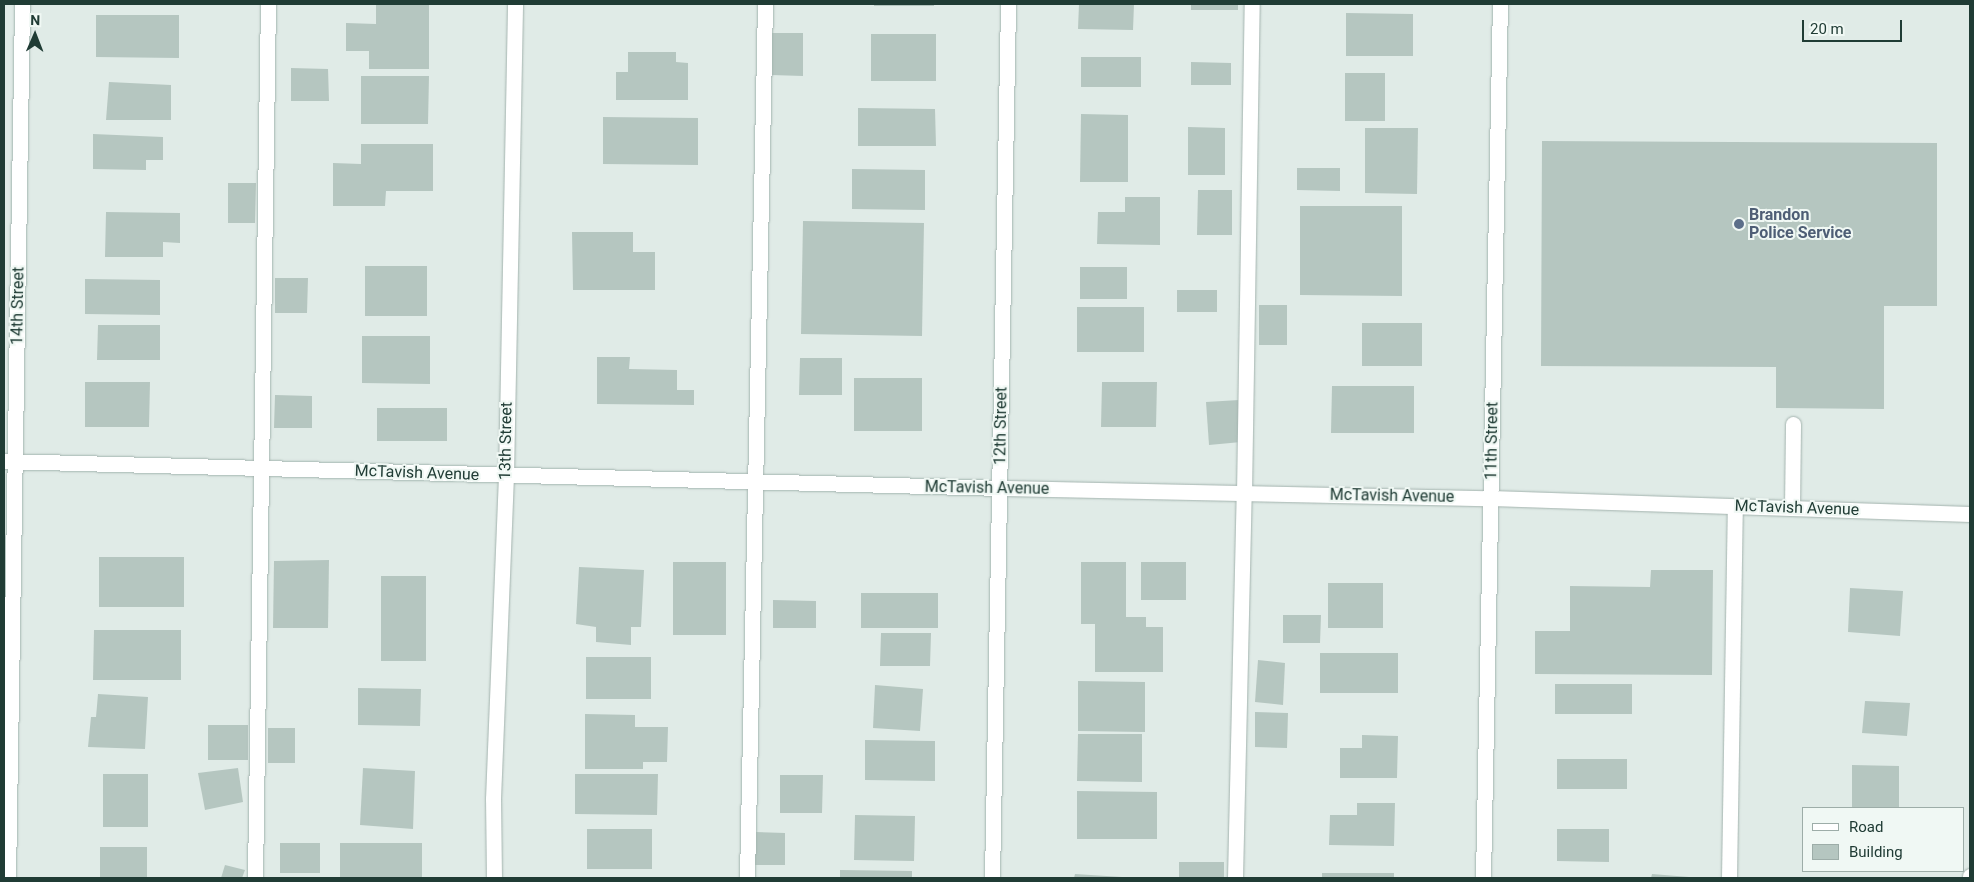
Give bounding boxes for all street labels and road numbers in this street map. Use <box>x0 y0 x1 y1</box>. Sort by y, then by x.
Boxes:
street label: 14th Street <box>8 267 28 345</box>
street label: 12th Street <box>991 387 1011 465</box>
street label: 13th Street <box>496 402 516 480</box>
street label: 11th Street <box>1482 402 1502 480</box>
street label: McTavish Avenue <box>354 461 480 485</box>
street label: McTavish Avenue <box>925 477 1049 499</box>
street label: McTavish Avenue <box>1330 485 1454 507</box>
street label: McTavish Avenue <box>1734 496 1860 520</box>

